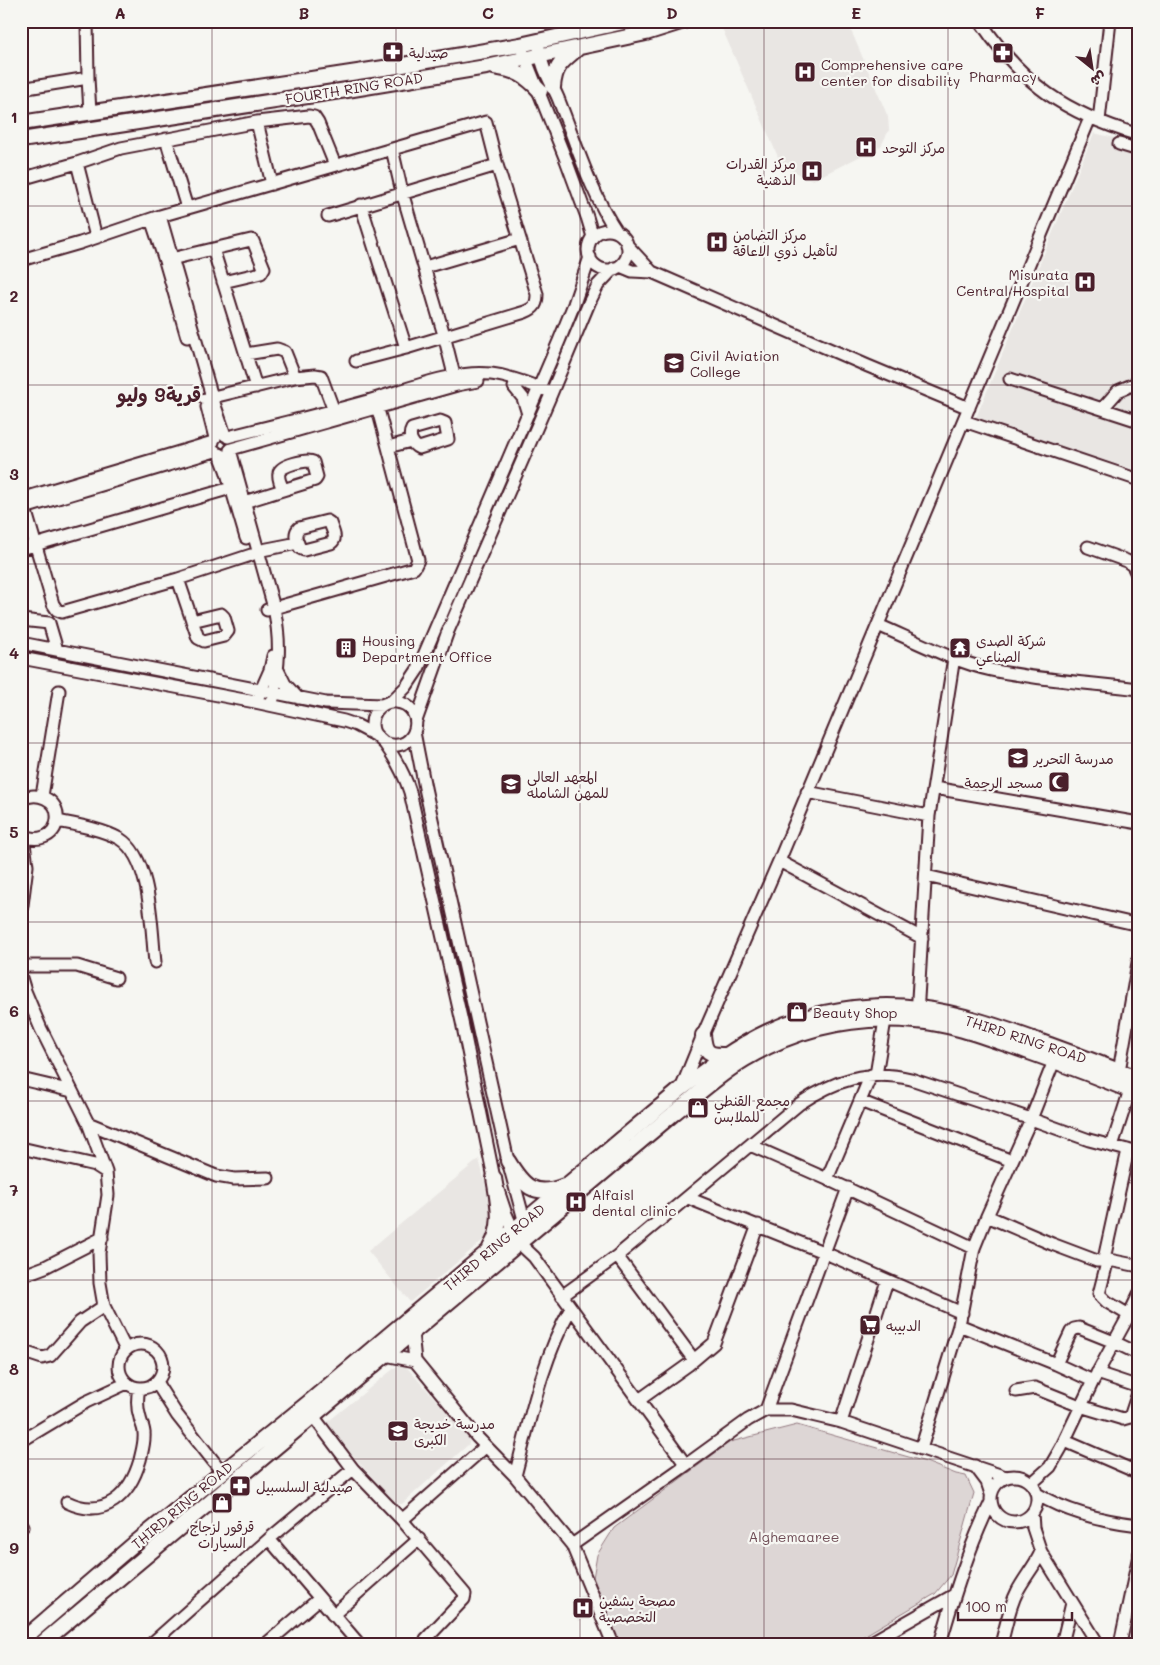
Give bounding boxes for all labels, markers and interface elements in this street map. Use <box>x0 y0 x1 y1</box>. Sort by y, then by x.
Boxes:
text: A <box>114 2 126 23</box>
text: B <box>299 2 309 23</box>
text: C <box>482 2 494 23</box>
text: D <box>666 2 678 23</box>
text: E <box>851 2 861 23</box>
text: F <box>1035 2 1045 23</box>
pharmacy icon: صيدلية <box>381 40 405 64</box>
pharmacy icon: Pharmacy <box>991 41 1015 65</box>
north arrow <box>1068 42 1118 92</box>
place label: صيدلية <box>409 43 448 62</box>
place label: Comprehensive care center for disability <box>821 55 963 90</box>
hospital icon: Comprehensive care center for disability <box>793 60 817 84</box>
place label: Pharmacy <box>969 67 1037 86</box>
street label: FOURTH RING ROAD <box>284 68 424 108</box>
text: ش <box>1087 68 1110 92</box>
text: 1 <box>10 106 18 127</box>
hospital icon: مركز التوحد <box>854 135 878 159</box>
place label: مركز التوحد <box>882 138 945 157</box>
place label: مركز القدرات الذهنية <box>726 154 796 189</box>
hospital icon: مركز القدرات الذهنية <box>800 159 824 183</box>
place label: مركز التضامن لتأهيل ذوي الاعاقة <box>733 225 838 262</box>
hospital icon: مركز التضامن لتأهيل ذوي الاعاقة <box>705 230 729 254</box>
place label: Misurata Central Hospital <box>956 265 1069 300</box>
hospital icon: Misurata Central Hospital <box>1073 270 1097 294</box>
text: 2 <box>10 285 19 306</box>
place label: Civil Aviation College <box>690 346 779 381</box>
school or university icon: Civil Aviation College <box>662 351 686 375</box>
district label: قرية9 وليو <box>116 382 201 408</box>
text: 3 <box>9 463 19 484</box>
place label: Housing Department Office <box>362 631 492 666</box>
place label: شركة الصدى الصناعي <box>976 631 1046 670</box>
building icon: Housing Department Office <box>334 636 358 660</box>
temple icon: شركة الصدى الصناعي <box>948 636 972 660</box>
text: 4 <box>9 642 19 663</box>
school or university icon: مدرسة التحرير <box>1006 746 1030 770</box>
place label: مدرسة التحرير <box>1033 749 1114 768</box>
place label: المعهد العالي للمهن الشامله <box>527 767 609 802</box>
mosque icon: مسجد الرحمة <box>1047 770 1071 794</box>
school or university icon: المعهد العالي للمهن الشامله <box>499 772 523 796</box>
place label: مسجد الرحمة <box>965 773 1043 792</box>
text: 5 <box>9 821 19 842</box>
text: 6 <box>9 1000 19 1021</box>
shop icon: Beauty Shop <box>785 1000 809 1024</box>
place label: Beauty Shop <box>813 1003 897 1022</box>
street label: THIRD RING ROAD <box>963 1010 1089 1068</box>
place label: مجمع القنطي للملابس <box>714 1091 790 1126</box>
shop icon: مجمع القنطي للملابس <box>686 1096 710 1120</box>
text: 7 <box>10 1179 19 1200</box>
place label: Alfaisl dental clinic <box>592 1185 676 1220</box>
hospital icon: Alfaisl dental clinic <box>564 1190 588 1214</box>
street label: THIRD RING ROAD <box>439 1199 549 1295</box>
supermarket icon: الدبيبه <box>858 1313 882 1337</box>
place label: الدبيبه <box>886 1316 921 1335</box>
text: 8 <box>9 1358 19 1379</box>
place label: مدرسة خديجة الكبرى <box>414 1414 495 1449</box>
school or university icon: مدرسة خديجة الكبرى <box>386 1419 410 1443</box>
street label: THIRD RING ROAD <box>127 1457 237 1553</box>
pharmacy icon: صيدلية السلسبيل <box>228 1474 252 1498</box>
place label: صيدلية السلسبيل <box>256 1477 353 1496</box>
shop icon: قرقور لزجاج السيارات <box>210 1491 234 1515</box>
place label: قرقور لزجاج السيارات <box>190 1517 254 1552</box>
park label: Alghemaaree <box>749 1527 839 1546</box>
text: 9 <box>9 1537 19 1558</box>
scale bar <box>958 1590 1071 1622</box>
place label: مصحة يشفين التخصصية <box>599 1591 676 1626</box>
hospital icon: مصحة يشفين التخصصية <box>571 1596 595 1620</box>
text: 100 m <box>965 1596 1007 1616</box>

